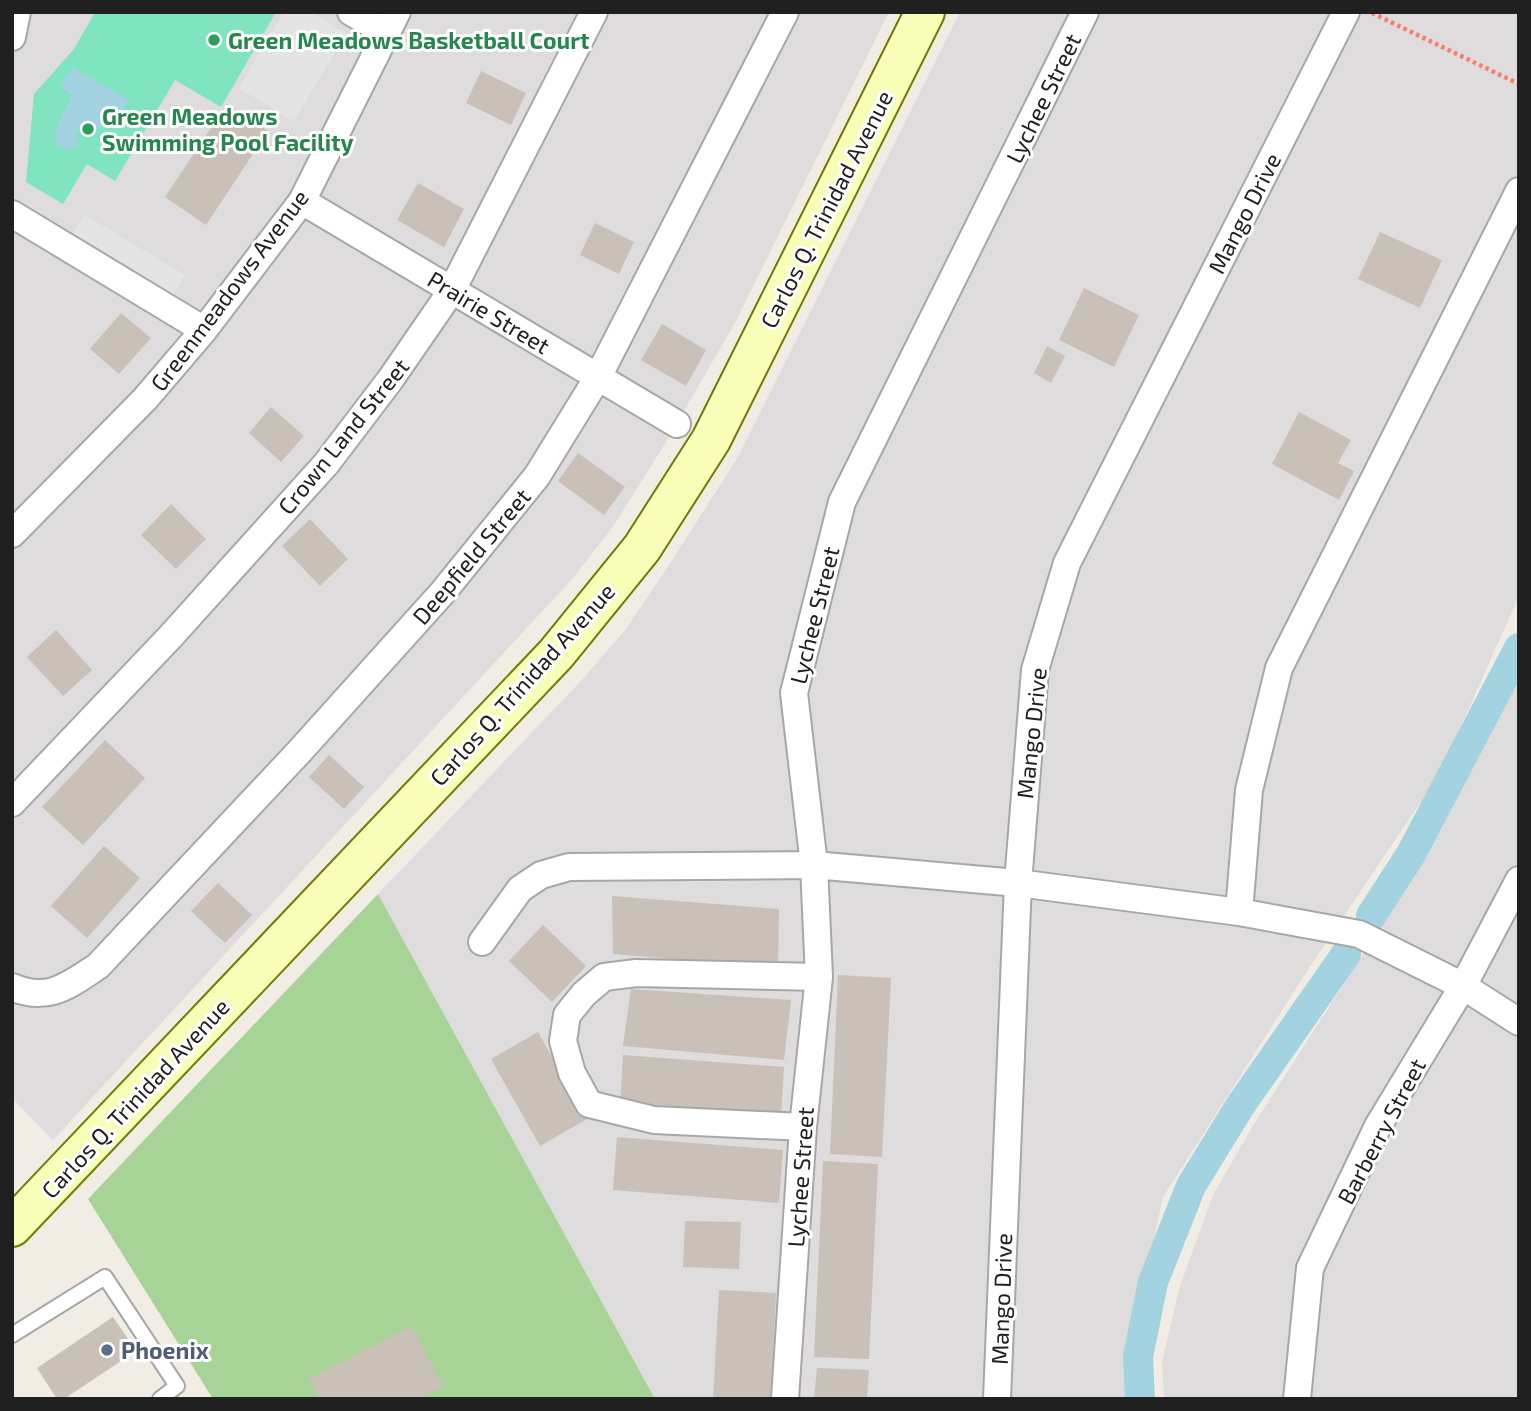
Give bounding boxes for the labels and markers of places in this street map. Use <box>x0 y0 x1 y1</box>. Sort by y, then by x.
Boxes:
place label: Green Meadows Basketball Court <box>228 26 590 54</box>
marker: Green Meadows Basketball Court <box>206 32 222 48</box>
place label: Green Meadows Swimming Pool Facility <box>102 102 353 156</box>
marker: Green Meadows Swimming Pool Facility <box>80 121 96 137</box>
place label: Phoenix <box>121 1336 209 1364</box>
marker: Phoenix <box>99 1342 115 1358</box>

